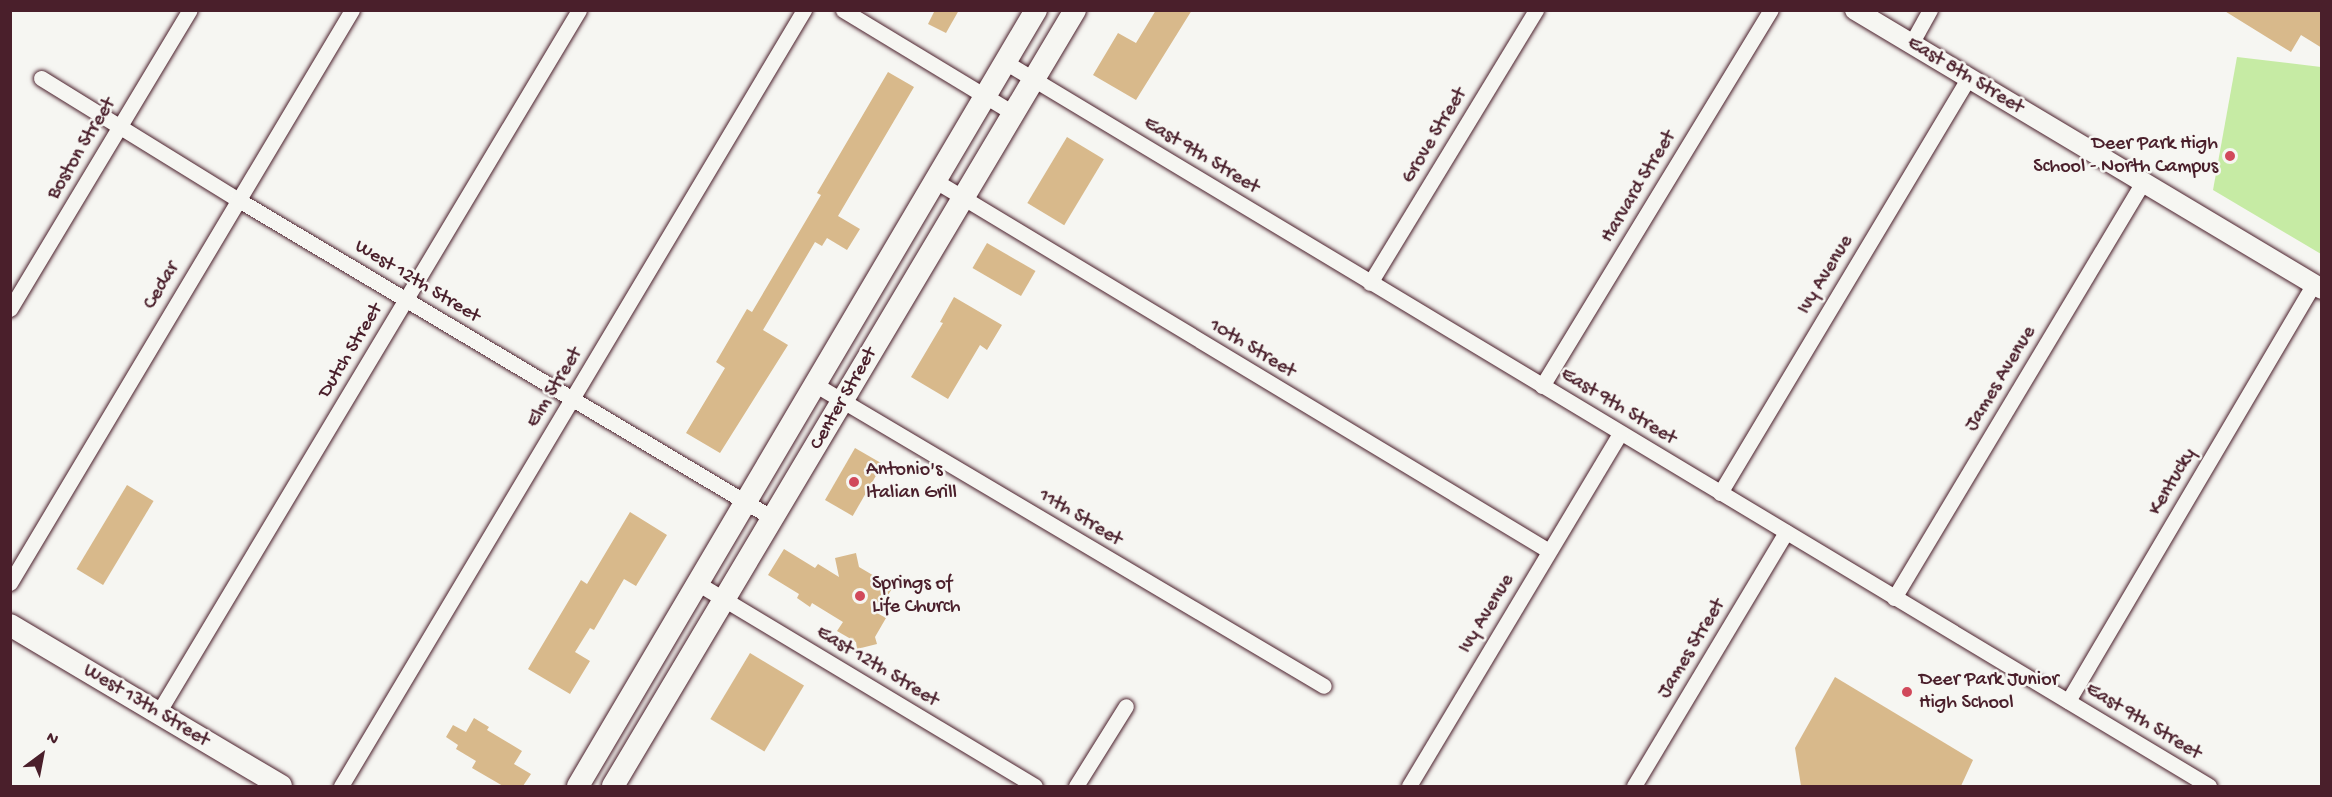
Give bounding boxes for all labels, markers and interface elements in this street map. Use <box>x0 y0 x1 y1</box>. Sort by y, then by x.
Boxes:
street label: East 8th Street <box>1902 32 2028 120</box>
street label: Grove Street <box>1397 84 1473 188</box>
street label: Boston Street <box>42 94 122 204</box>
street label: East 9th Street <box>1139 112 1263 200</box>
street label: Harvard Street <box>1596 127 1682 247</box>
place label: Deer Park High School - North Campus <box>2033 132 2218 179</box>
marker: Deer Park High School - North Campus <box>2223 149 2237 163</box>
street label: Ivy Avenue <box>1793 231 1859 319</box>
street label: West 12th Street <box>350 235 484 329</box>
street label: Cedar <box>139 258 185 314</box>
street label: Dutch Street <box>313 299 389 403</box>
street label: 10th Street <box>1205 314 1299 384</box>
street label: James Avenue <box>1960 322 2042 436</box>
street label: Elm Street <box>522 344 588 432</box>
street label: Center Street <box>805 344 883 454</box>
street label: East 9th Street <box>1556 363 1680 451</box>
street label: Kentucky <box>2144 444 2202 520</box>
place label: Antonio's Italian Grill <box>866 458 957 505</box>
marker: Antonio's Italian Grill <box>847 475 861 489</box>
street label: 11th Street <box>1034 484 1126 552</box>
street label: Ivy Avenue <box>1454 570 1520 658</box>
place label: Springs of Life Church <box>872 572 960 619</box>
marker: Springs of Life Church <box>853 589 867 603</box>
street label: James Street <box>1653 595 1731 703</box>
street label: East 12th Street <box>811 621 943 713</box>
street label: West 13th Street <box>79 659 213 753</box>
place label: Deer Park Junior High School <box>1919 668 2059 715</box>
street label: East 9th Street <box>2081 678 2205 766</box>
marker: Deer Park Junior High School <box>1900 685 1914 699</box>
north arrow <box>12 725 72 785</box>
text: N <box>42 728 61 750</box>

